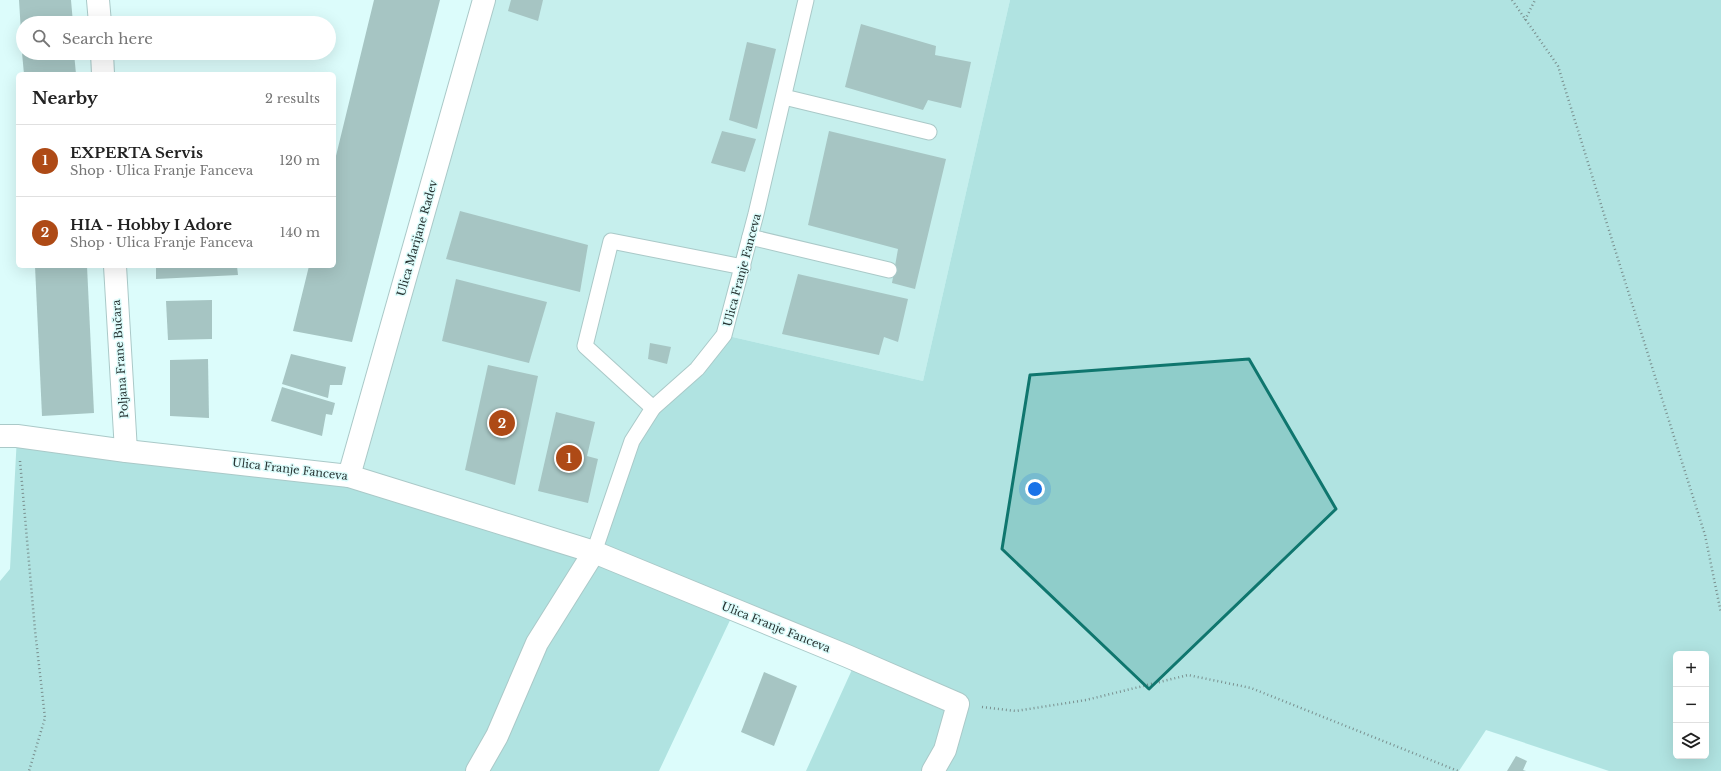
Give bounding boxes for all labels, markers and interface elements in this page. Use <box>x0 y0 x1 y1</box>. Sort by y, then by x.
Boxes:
search box <box>16 16 336 60</box>
icon: search <box>30 27 52 49</box>
text: Search here <box>62 29 153 48</box>
text: Nearby <box>32 88 98 109</box>
text: 2 results <box>265 90 320 107</box>
text: EXPERTA Servis <box>70 143 203 162</box>
text: 1 <box>42 152 48 169</box>
text: 120 m <box>279 152 320 169</box>
text: Shop · Ulica Franje Fanceva <box>70 162 253 179</box>
street label: Ulica Marijane Radev <box>394 178 440 298</box>
street label: Ulica Franje Fanceva <box>720 211 764 328</box>
text: HIA - Hobby I Adore <box>70 215 232 234</box>
text: 2 <box>41 224 49 241</box>
text: 140 m <box>280 224 320 241</box>
text: Shop · Ulica Franje Fanceva <box>70 234 253 251</box>
street label: Poljana Frane Bučara <box>109 298 131 419</box>
pin: 2 <box>489 408 515 438</box>
pin: 1 <box>556 443 582 473</box>
street label: Ulica Franje Fanceva <box>231 455 349 483</box>
your location <box>1025 479 1045 499</box>
street label: Ulica Franje Fanceva <box>719 599 833 656</box>
map controls <box>1673 651 1709 759</box>
button: + <box>1673 651 1709 687</box>
button: − <box>1673 687 1709 723</box>
button: layers <box>1673 723 1709 759</box>

